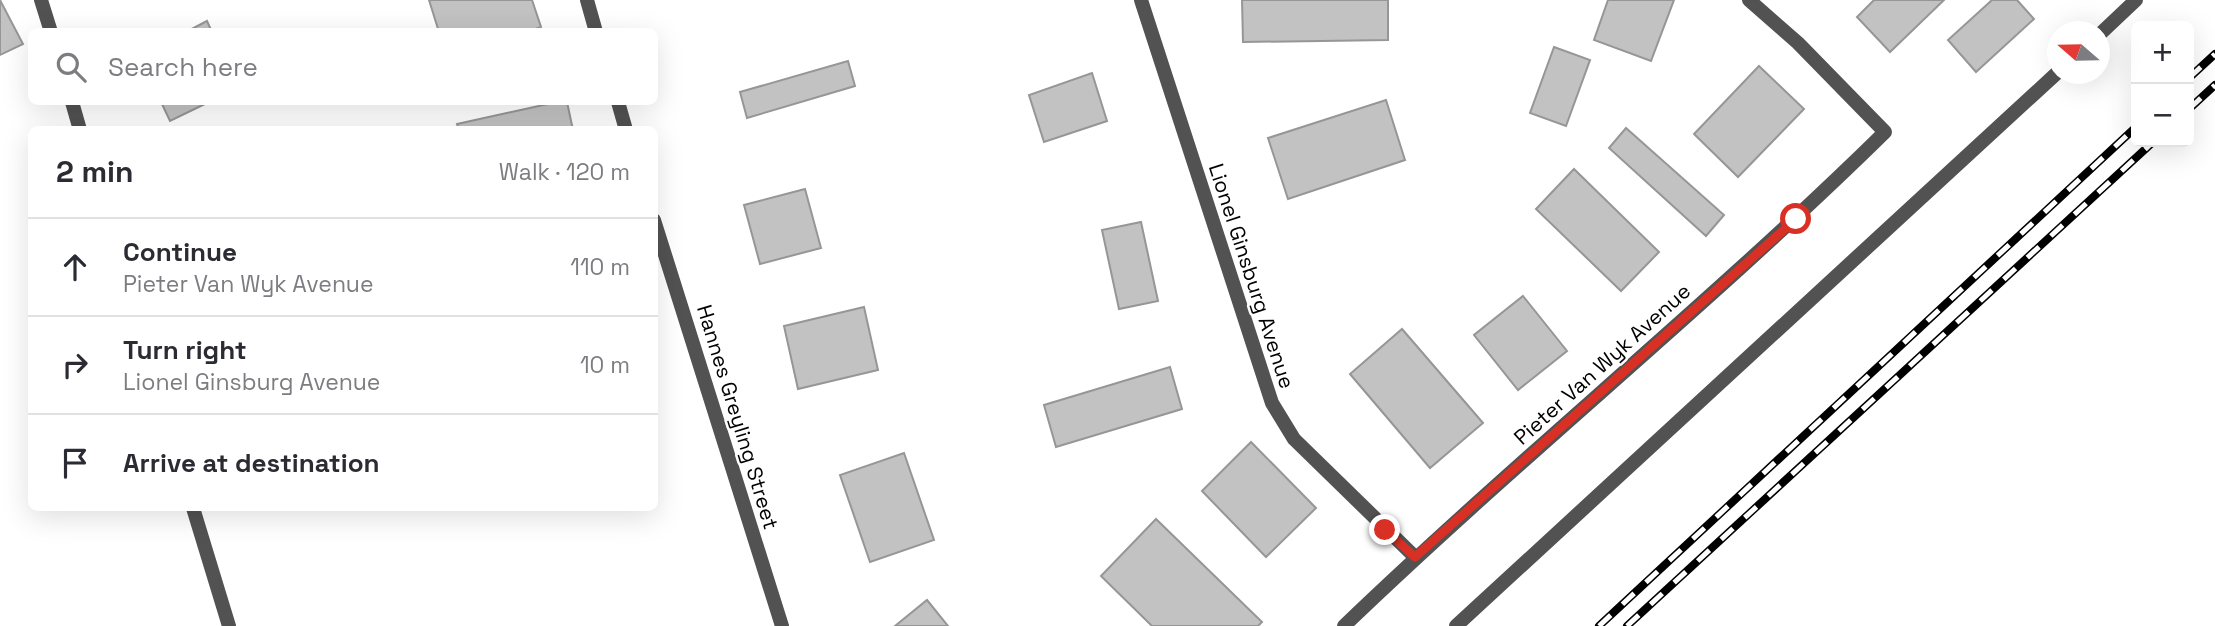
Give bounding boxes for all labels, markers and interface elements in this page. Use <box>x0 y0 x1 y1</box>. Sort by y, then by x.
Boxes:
north arrow <box>2047 21 2110 84</box>
map controls <box>2131 21 2194 147</box>
button: + <box>2131 21 2194 84</box>
search box <box>28 28 658 105</box>
icon: search <box>52 48 90 86</box>
text: Search here <box>108 50 258 84</box>
button: − <box>2131 84 2194 147</box>
text: 2 min <box>56 152 134 191</box>
text: Walk · 120 m <box>499 157 630 187</box>
street label: Lionel Ginsburg Avenue <box>1203 160 1301 392</box>
route start <box>1780 203 1811 234</box>
text: Continue <box>123 235 237 269</box>
icon: ahead <box>56 248 94 286</box>
text: 110 m <box>570 252 630 282</box>
text: Pieter Van Wyk Avenue <box>123 269 374 299</box>
street label: Pieter Van Wyk Avenue <box>1508 277 1696 451</box>
street label: Hannes Greyling Street <box>691 301 785 533</box>
text: Turn right <box>123 333 247 367</box>
icon: right <box>56 346 94 384</box>
text: 10 m <box>580 350 630 380</box>
text: Lionel Ginsburg Avenue <box>123 367 380 397</box>
icon: arrive <box>56 444 94 482</box>
text: Arrive at destination <box>123 446 380 480</box>
route end <box>1369 514 1400 545</box>

